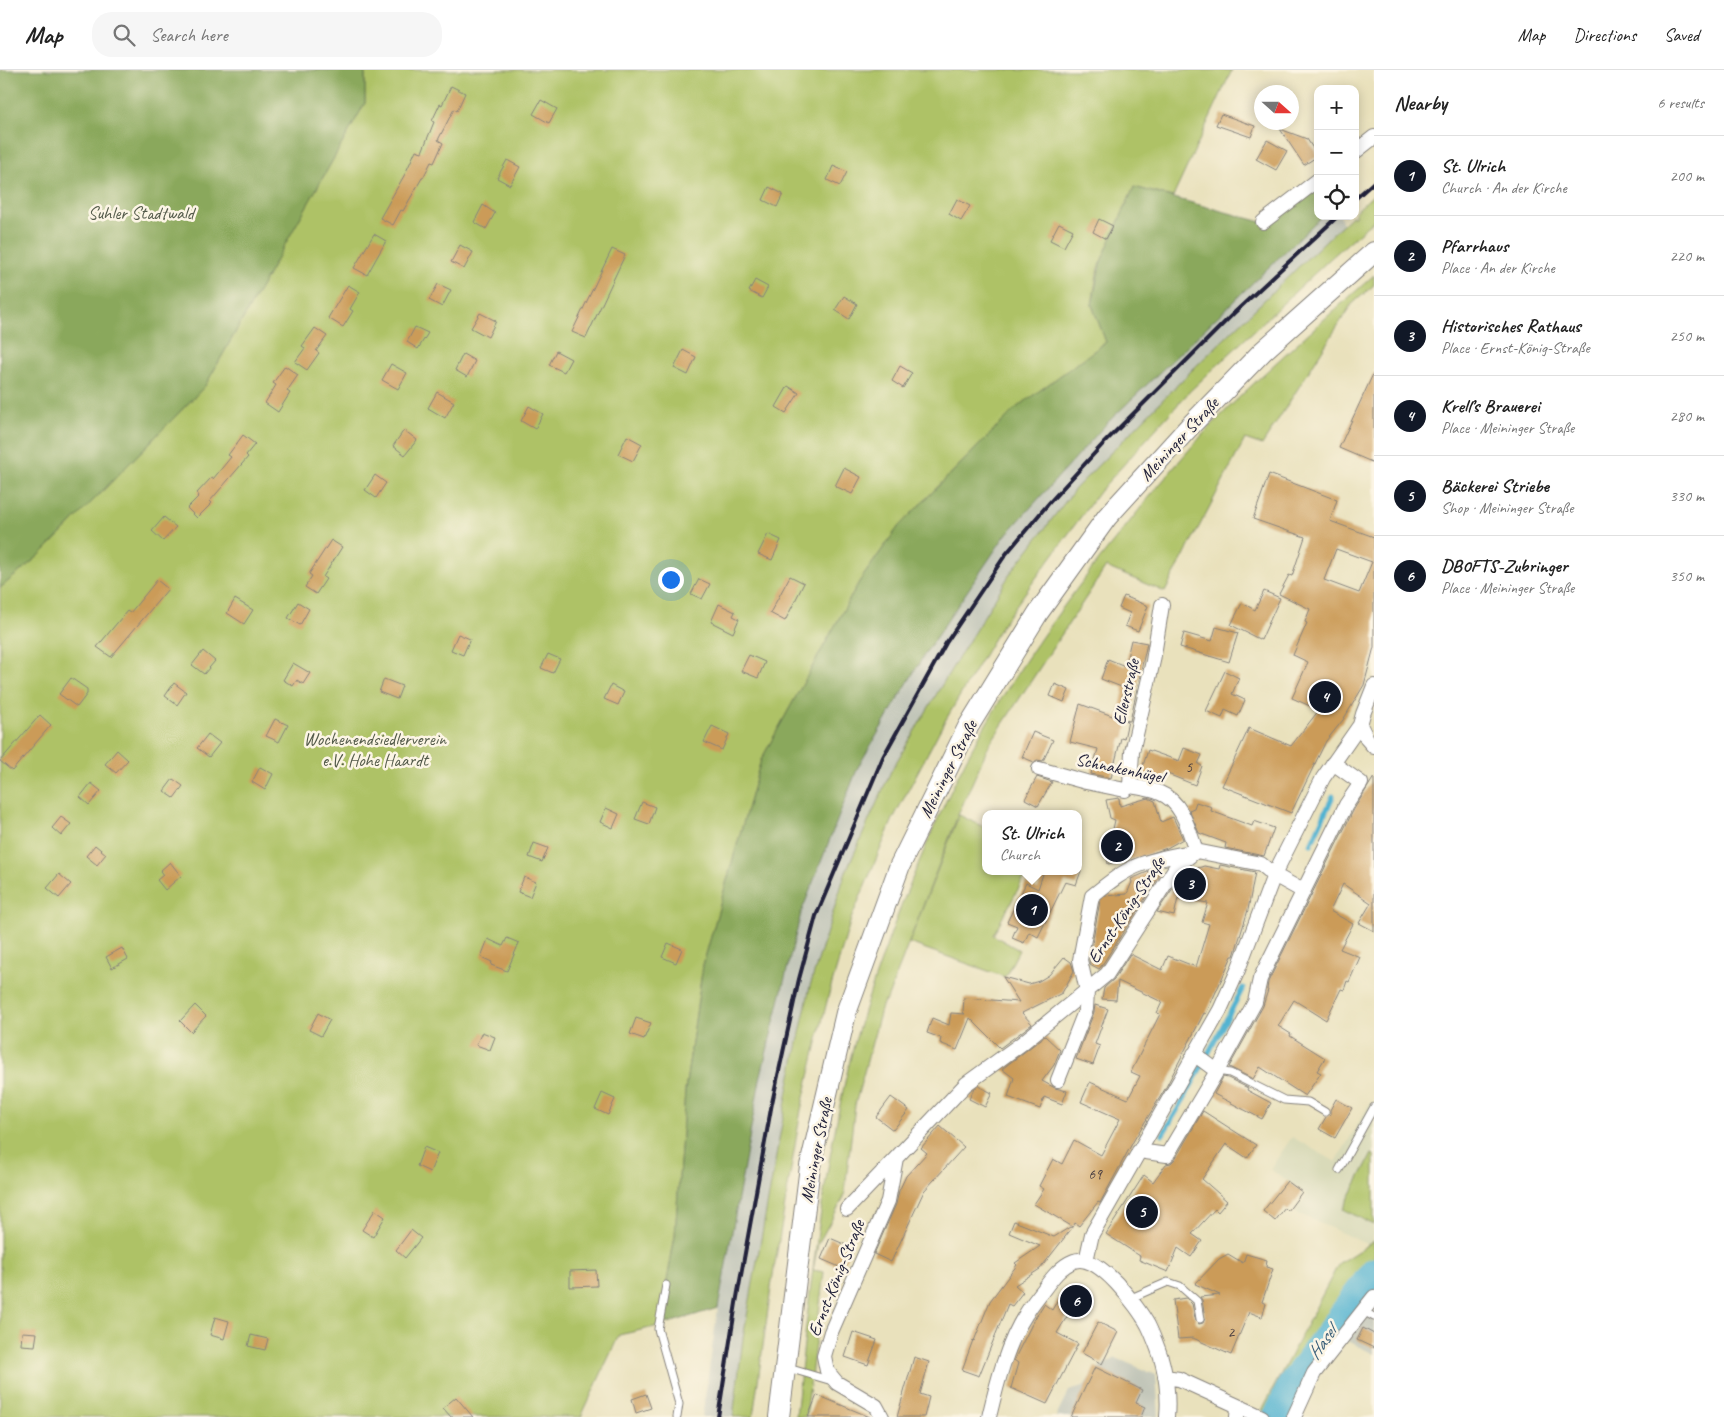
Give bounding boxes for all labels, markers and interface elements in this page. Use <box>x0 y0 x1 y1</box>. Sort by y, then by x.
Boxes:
search box <box>92 12 442 57</box>
text: Map <box>25 20 62 50</box>
icon: search <box>110 21 138 49</box>
text: Search here <box>150 23 228 47</box>
text: Map <box>1518 24 1545 46</box>
text: Directions <box>1573 24 1636 46</box>
text: Saved <box>1664 24 1699 46</box>
north arrow <box>1254 85 1299 130</box>
map controls <box>1314 85 1359 220</box>
button: + <box>1314 85 1359 130</box>
text: Nearby <box>1394 90 1447 116</box>
text: 6 results <box>1657 93 1704 113</box>
button: − <box>1314 130 1359 175</box>
text: St. Ulrich <box>1441 154 1505 178</box>
text: 1 <box>1406 166 1414 186</box>
text: 200 m <box>1670 166 1704 186</box>
button: locate <box>1314 175 1359 220</box>
text: Church · An der Kirche <box>1441 178 1567 198</box>
park label: Suhler Stadtwald <box>88 202 197 224</box>
text: Pfarrhaus <box>1441 234 1508 258</box>
text: 2 <box>1406 246 1414 266</box>
text: 220 m <box>1670 246 1704 266</box>
text: Place · An der Kirche <box>1441 258 1555 278</box>
text: Historisches Rathaus <box>1441 314 1581 338</box>
text: 3 <box>1406 326 1414 346</box>
text: 250 m <box>1670 326 1704 346</box>
text: Place · Ernst-König-Straße <box>1441 338 1590 358</box>
street label: Meininger Straße <box>1135 392 1224 485</box>
text: Krell’s Brauerei <box>1441 394 1540 418</box>
text: 4 <box>1406 406 1414 426</box>
text: 280 m <box>1670 406 1704 426</box>
text: Place · Meininger Straße <box>1441 418 1574 438</box>
text: Bäckerei Striebe <box>1441 474 1549 498</box>
text: 5 <box>1407 486 1413 506</box>
text: 330 m <box>1670 486 1704 506</box>
text: Shop · Meininger Straße <box>1441 498 1573 518</box>
text: DB0FTS-Zubringer <box>1441 554 1568 578</box>
text: 6 <box>1406 566 1414 586</box>
text: 350 m <box>1670 566 1704 586</box>
your location <box>658 567 684 593</box>
text: Place · Meininger Straße <box>1441 578 1574 598</box>
street label: Ellerstraße <box>1108 656 1144 727</box>
pin: 4 <box>1309 678 1341 716</box>
street label: Meininger Straße <box>914 716 982 821</box>
park label: Wochenendsiedlerverein e.V. Hohe Haardt <box>304 728 447 771</box>
street label: Schnakenhügel <box>1074 748 1169 789</box>
house number: 5 <box>1186 758 1194 777</box>
popup <box>982 810 1082 875</box>
text: St. Ulrich <box>1000 821 1064 845</box>
pin: 2 <box>1101 827 1133 865</box>
text: Church <box>1000 845 1040 865</box>
street label: Ernst-König-Straße <box>1082 852 1170 967</box>
pin: 3 <box>1174 865 1206 903</box>
pin: 1 <box>1016 891 1048 929</box>
street label: Meininger Straße <box>795 1095 837 1204</box>
house number: 69 <box>1088 1165 1103 1184</box>
pin: 5 <box>1126 1193 1158 1231</box>
street label: Ernst-König-Straße <box>803 1216 870 1339</box>
pin: 6 <box>1060 1282 1092 1320</box>
water label: Hasel <box>1302 1316 1346 1364</box>
house number: 2 <box>1228 1323 1236 1342</box>

